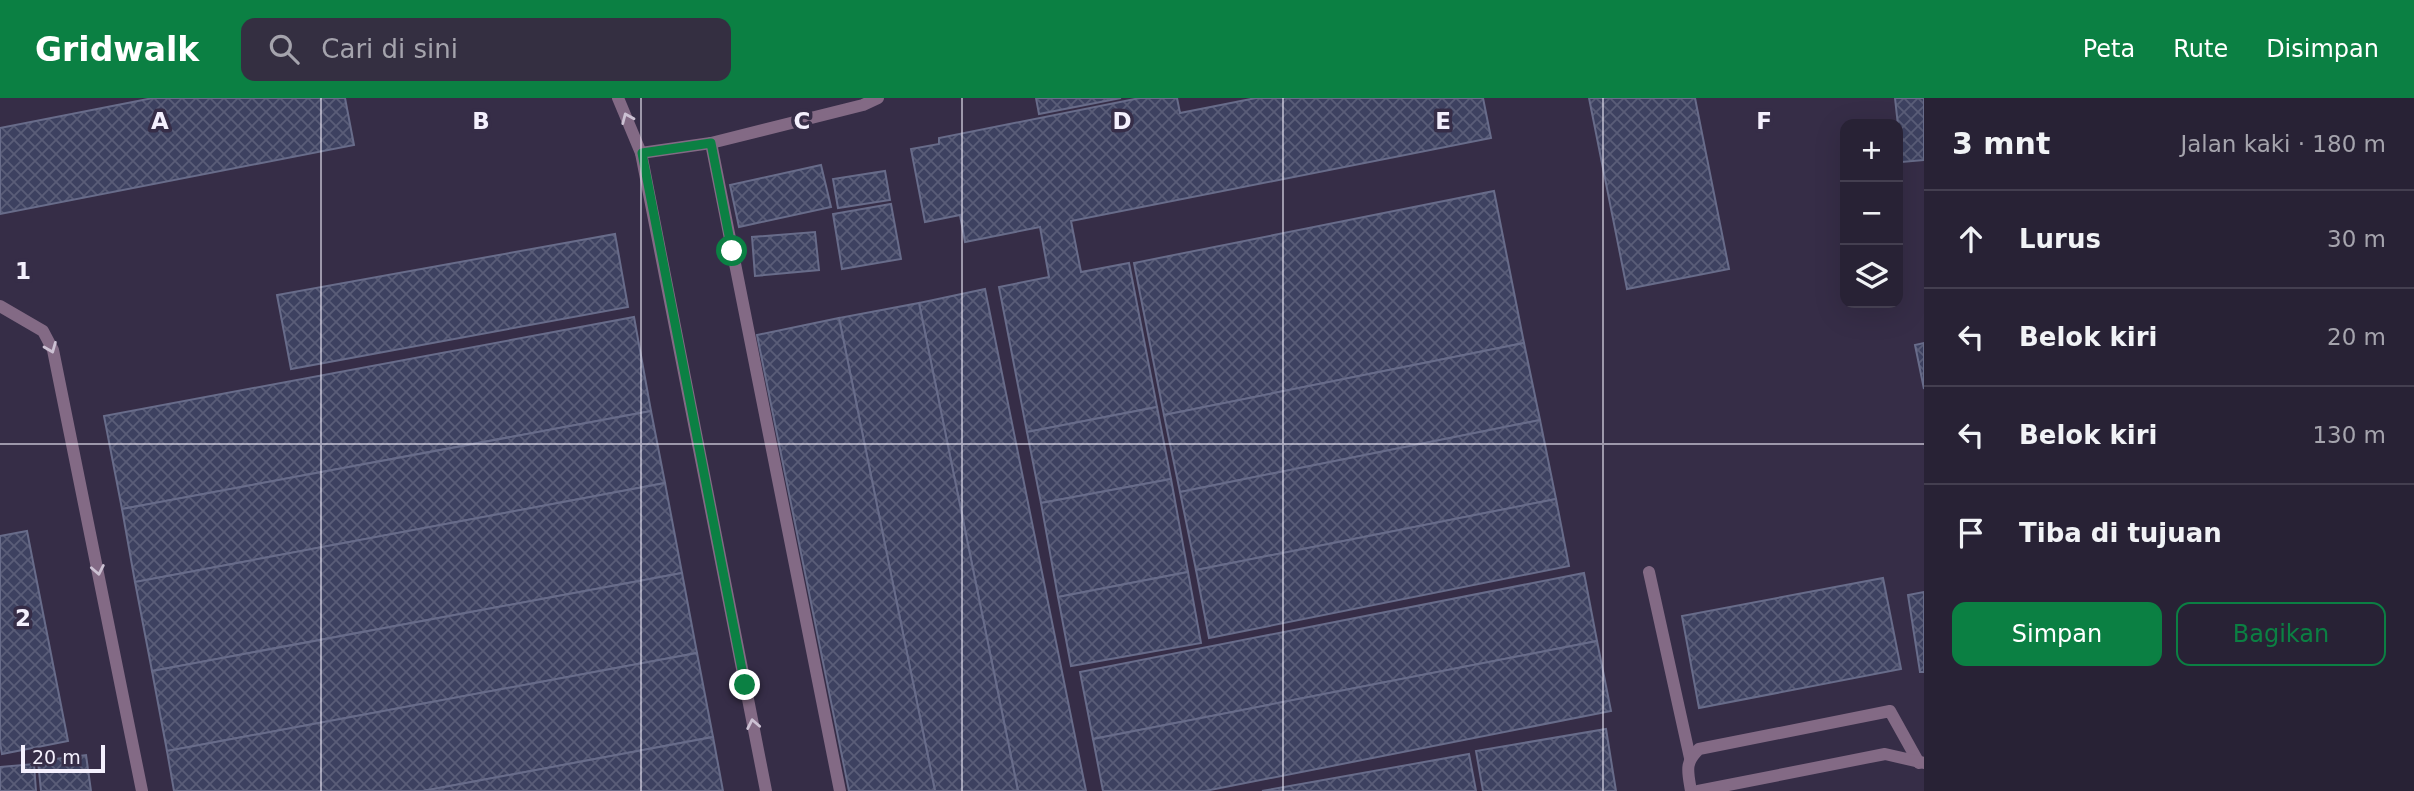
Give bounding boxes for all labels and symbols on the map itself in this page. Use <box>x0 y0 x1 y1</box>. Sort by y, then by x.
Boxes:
text: A <box>151 108 169 134</box>
text: B <box>472 108 490 134</box>
text: C <box>794 108 810 134</box>
text: D <box>1112 108 1132 134</box>
text: E <box>1435 108 1451 134</box>
text: F <box>1756 108 1772 134</box>
one-way arrow <box>621 113 635 125</box>
route start <box>716 235 747 266</box>
text: 1 <box>15 258 31 284</box>
one-way arrow <box>42 341 56 353</box>
one-way arrow <box>90 564 105 576</box>
text: 2 <box>15 605 31 631</box>
route end <box>729 669 760 700</box>
one-way arrow <box>746 718 761 730</box>
scale bar <box>21 742 105 774</box>

